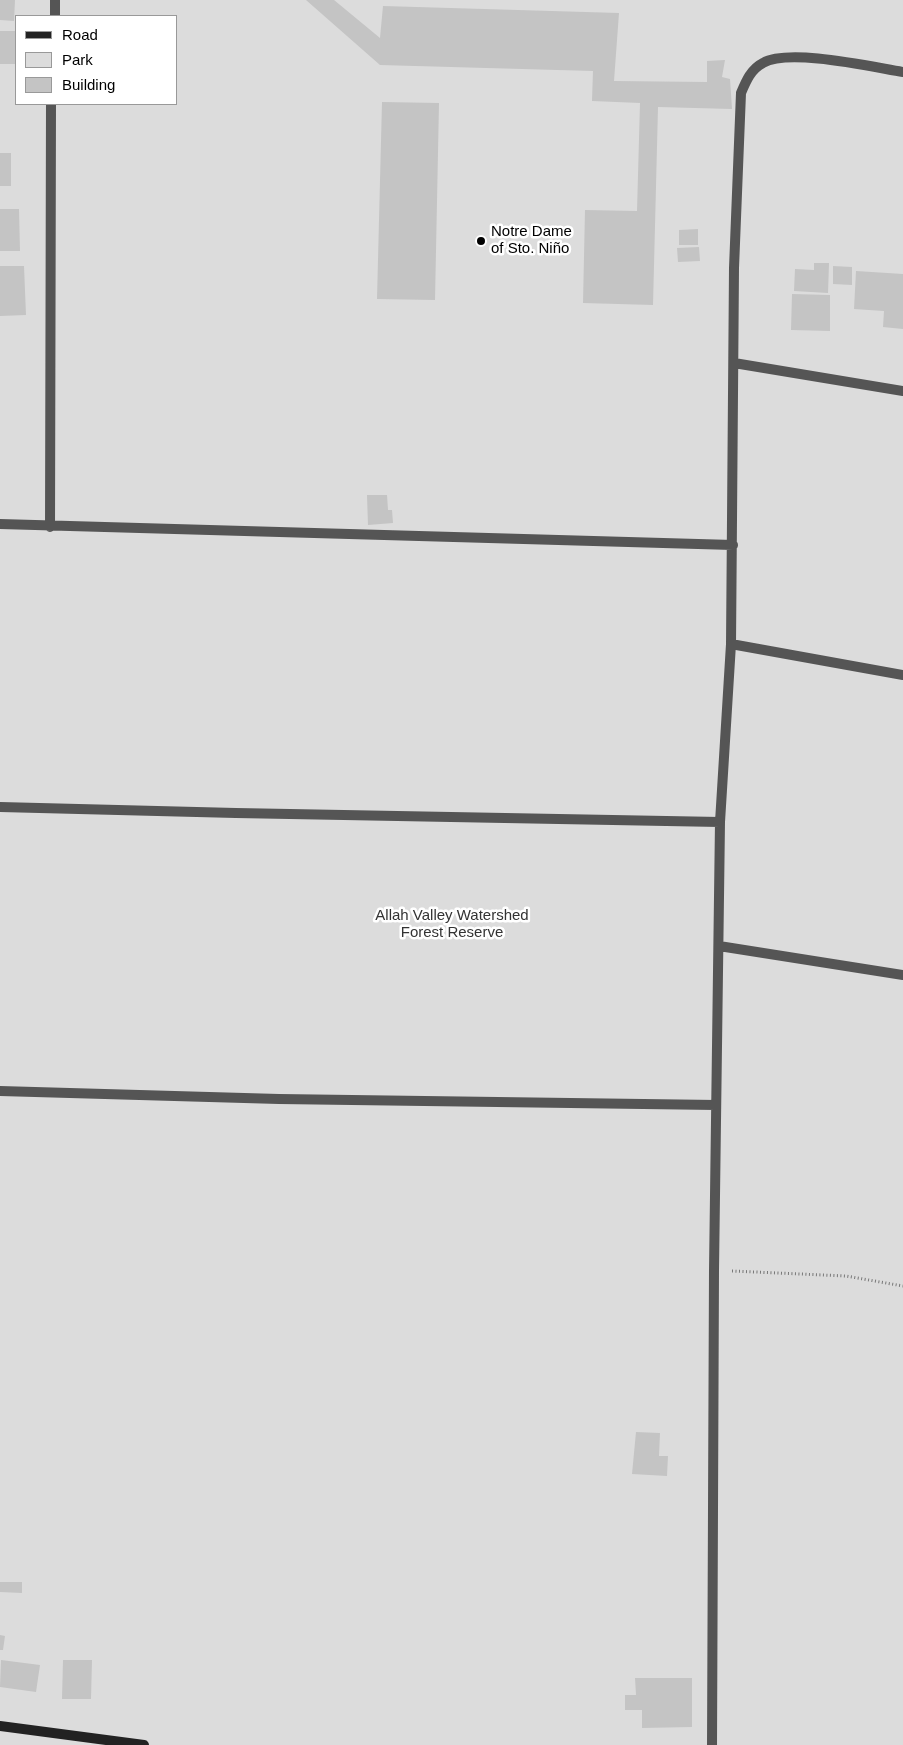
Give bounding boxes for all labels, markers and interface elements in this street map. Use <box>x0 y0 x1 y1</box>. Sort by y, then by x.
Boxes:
legend <box>15 15 178 105</box>
text: Road <box>62 26 98 43</box>
text: Park <box>62 51 93 68</box>
text: Building <box>62 76 115 93</box>
place label: Notre Dame of Sto. Niño <box>491 223 572 258</box>
marker: Notre Dame of Sto. Niño <box>475 235 487 247</box>
park label: Allah Valley Watershed Forest Reserve <box>375 907 529 942</box>

